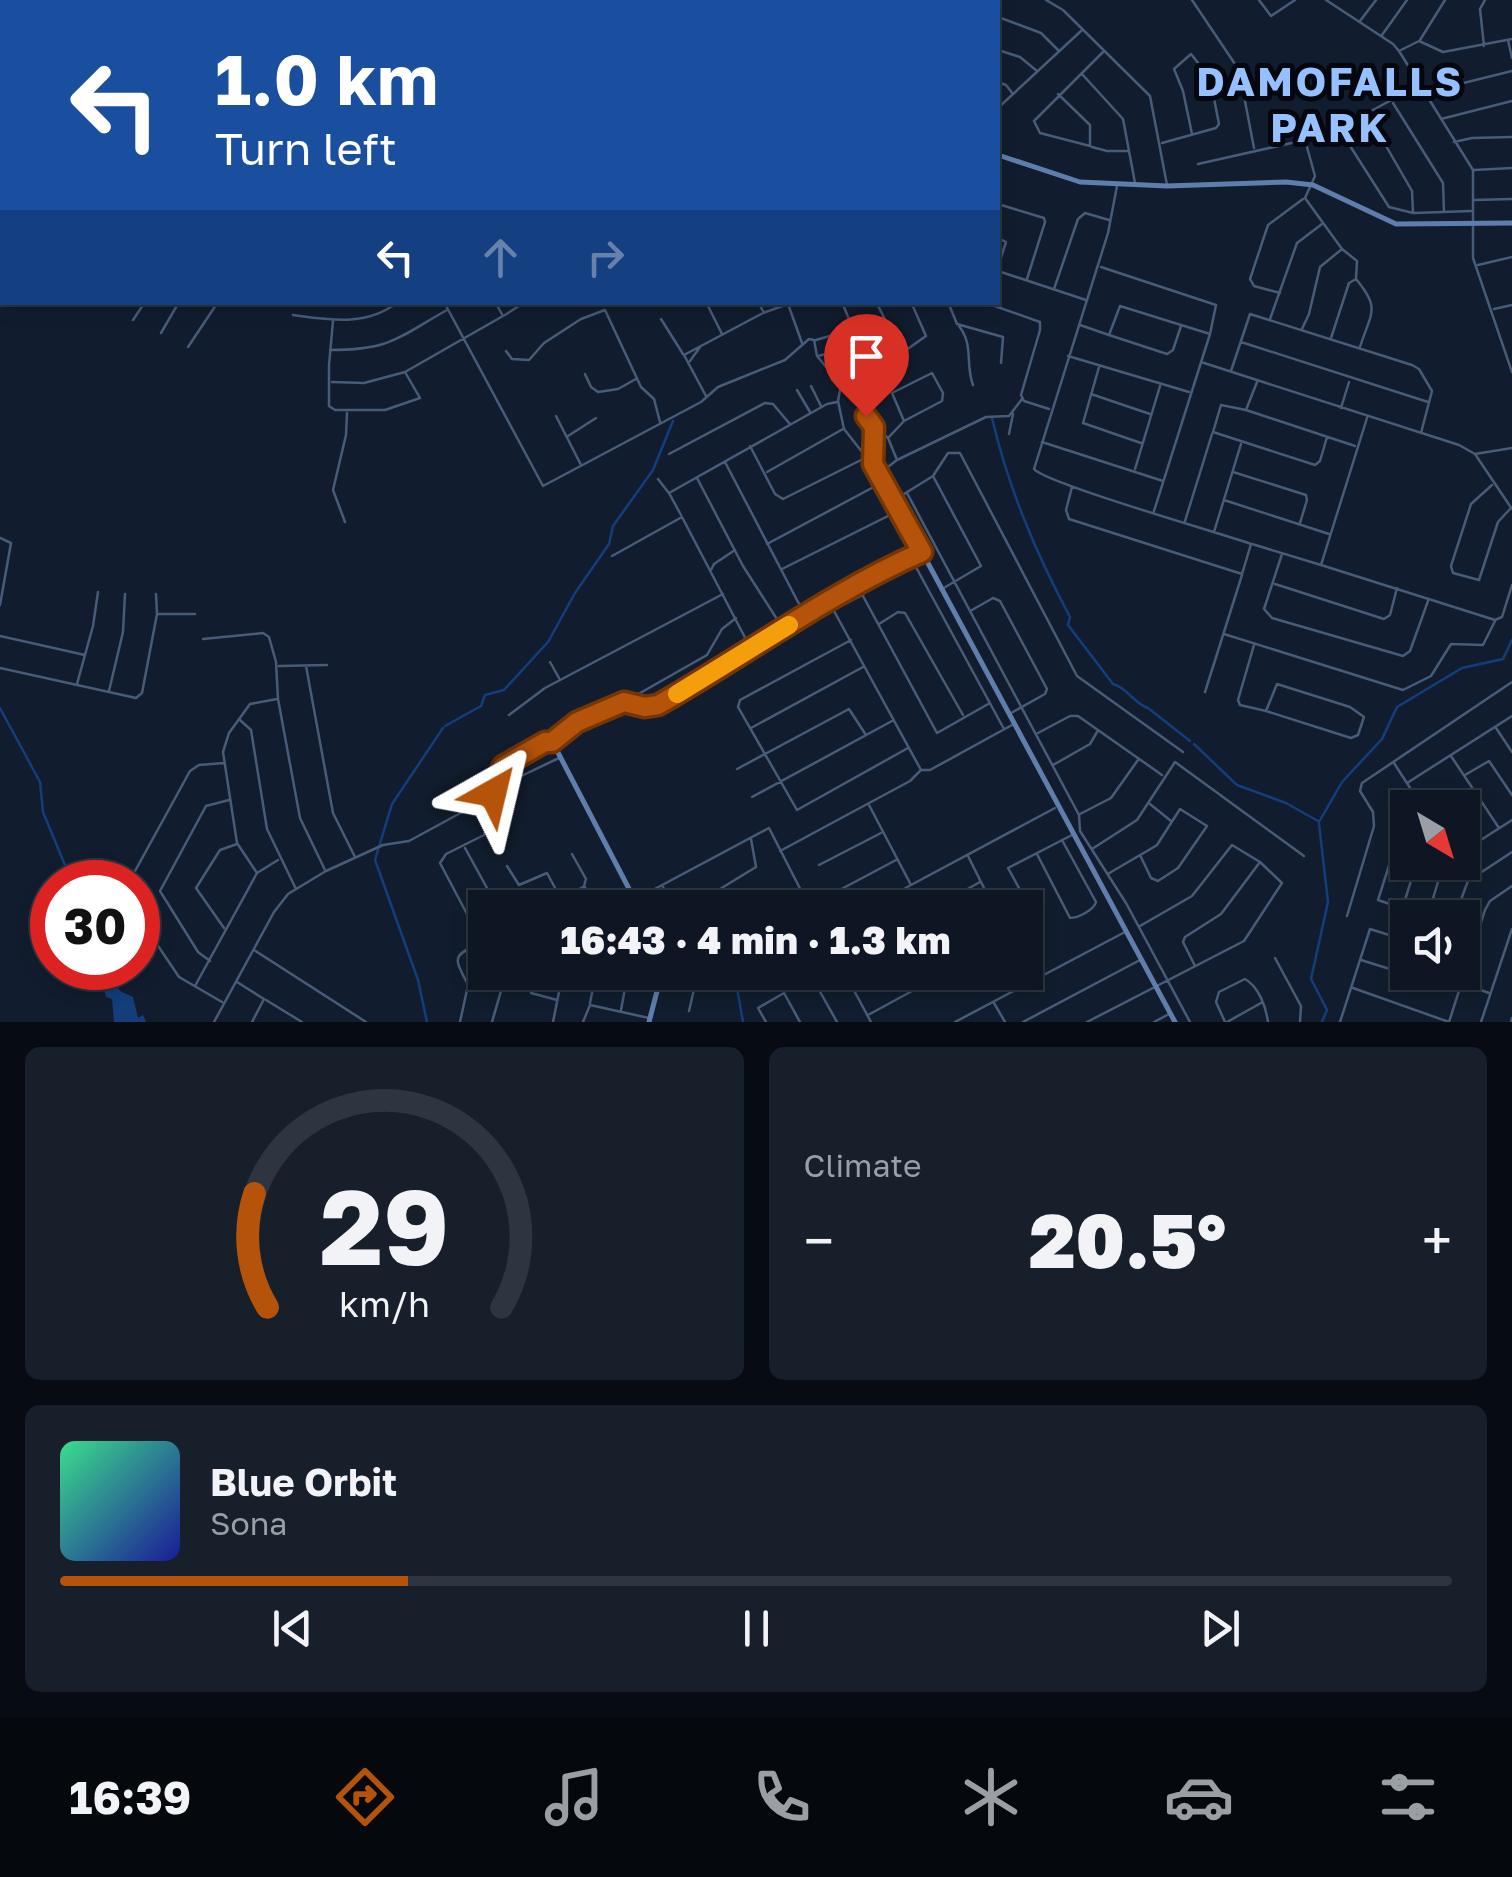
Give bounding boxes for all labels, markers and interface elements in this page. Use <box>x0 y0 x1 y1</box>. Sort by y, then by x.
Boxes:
text: 1.0 km <box>215 36 438 120</box>
icon: left <box>50 40 180 170</box>
district label: DAMOFALLS PARK <box>1196 57 1464 151</box>
text: Turn left <box>215 121 397 175</box>
icon: left <box>368 230 423 285</box>
icon: ahead <box>473 230 528 285</box>
icon: right <box>578 230 633 285</box>
pin <box>824 314 909 417</box>
icon: arrive <box>839 329 894 384</box>
position arrow <box>441 741 545 845</box>
north arrow <box>1390 790 1480 880</box>
map controls <box>1390 790 1480 990</box>
speed limit sign: 30 <box>30 860 160 990</box>
button: sound <box>1390 900 1480 990</box>
text: 16:43 · 4 min · 1.3 km <box>560 917 951 962</box>
text: Climate <box>804 1146 922 1184</box>
text: 29 <box>320 1163 449 1288</box>
text: 20.5° <box>1029 1194 1226 1285</box>
text: − <box>804 1207 834 1273</box>
text: + <box>1422 1207 1452 1273</box>
text: km/h <box>339 1282 430 1325</box>
text: Blue Orbit <box>210 1459 397 1504</box>
text: Sona <box>210 1504 287 1542</box>
icon: previous <box>265 1601 320 1656</box>
icon: pause <box>729 1601 784 1656</box>
icon: next <box>1193 1601 1248 1656</box>
icon: directions <box>330 1762 400 1832</box>
icon: music <box>539 1762 609 1832</box>
icon: phone <box>747 1762 817 1832</box>
icon: climate <box>956 1762 1026 1832</box>
icon: car <box>1164 1762 1234 1832</box>
icon: filters <box>1373 1762 1443 1832</box>
text: 16:39 <box>69 1770 191 1824</box>

